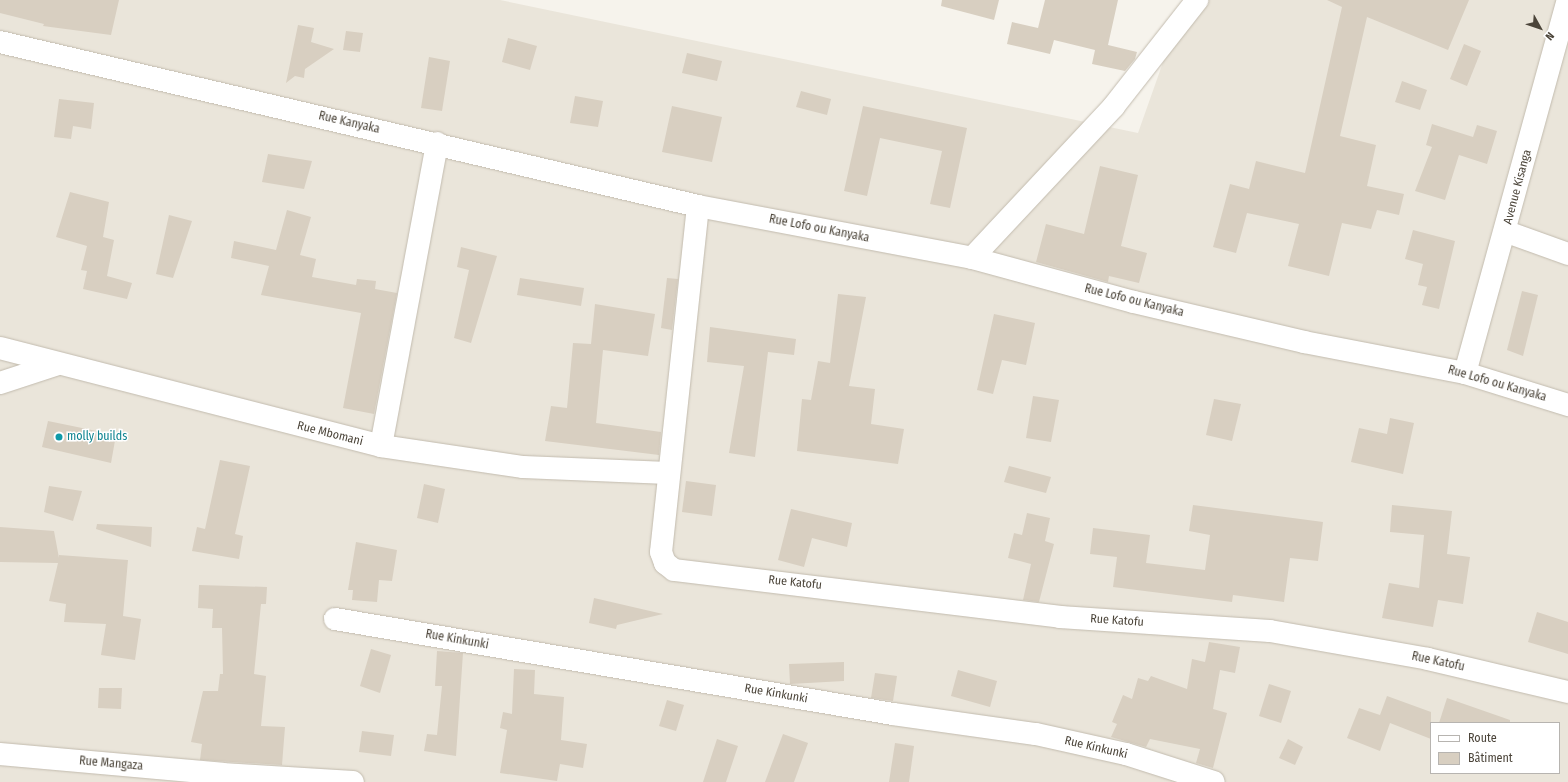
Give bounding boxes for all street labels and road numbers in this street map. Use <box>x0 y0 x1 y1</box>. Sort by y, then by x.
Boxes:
street label: Rue Kanyaka <box>317 109 381 137</box>
street label: Avenue Kisanga <box>1501 148 1535 226</box>
street label: Rue Lofo ou Kanyaka <box>768 212 870 246</box>
street label: Rue Lofo ou Kanyaka <box>1083 282 1185 320</box>
street label: Rue Lofo ou Kanyaka <box>1446 363 1548 405</box>
street label: Rue Mbomani <box>296 419 364 449</box>
street label: Rue Katofu <box>768 573 822 593</box>
street label: Rue Katofu <box>1090 612 1144 630</box>
street label: Rue Kinkunki <box>424 627 490 653</box>
street label: Rue Katofu <box>1410 649 1466 675</box>
street label: Rue Kinkunki <box>743 681 809 707</box>
street label: Rue Kinkunki <box>1063 734 1129 762</box>
street label: Rue Mangaza <box>78 754 144 774</box>

